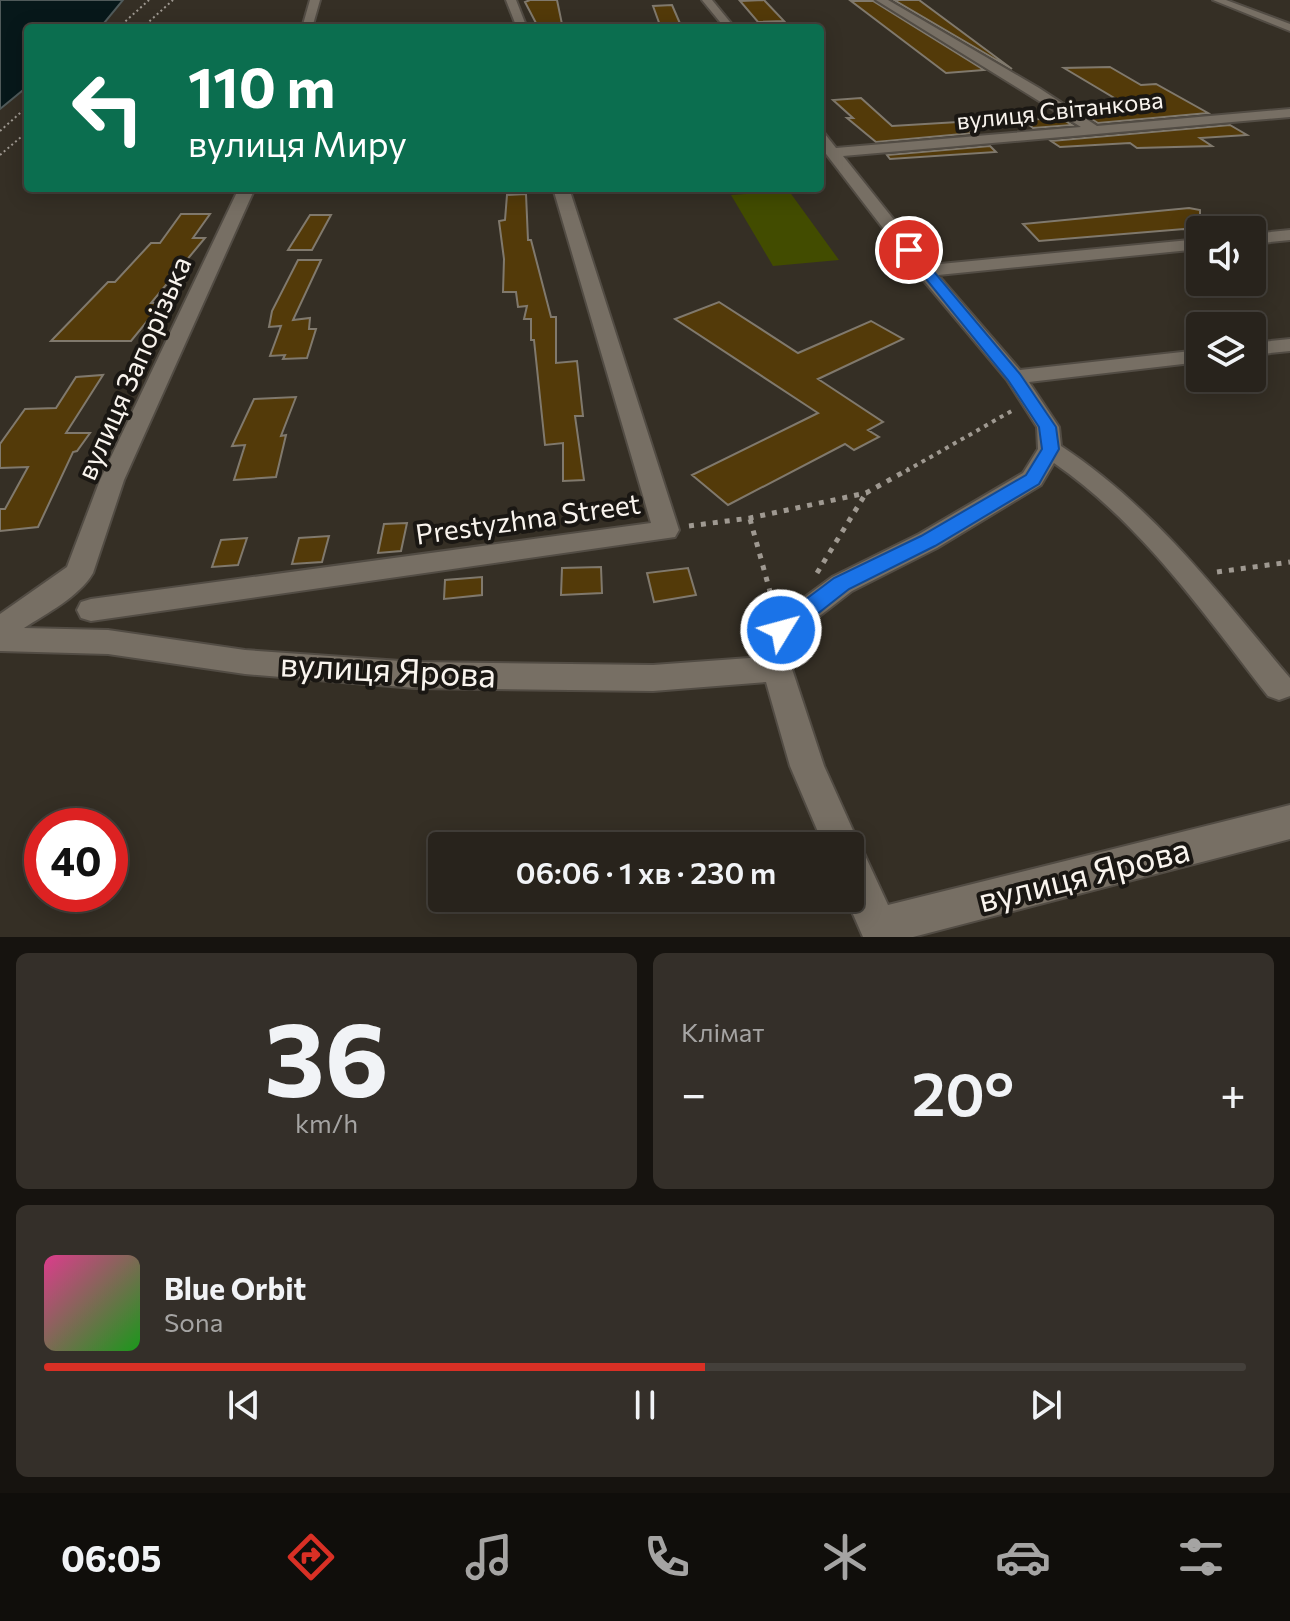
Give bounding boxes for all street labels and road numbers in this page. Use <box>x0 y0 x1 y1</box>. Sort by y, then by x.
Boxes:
street label: вулиця Світанкова <box>955 84 1165 135</box>
street label: вулиця Запорізька <box>69 251 198 485</box>
street label: Prestyzhna Street <box>413 485 643 551</box>
street label: вулиця Ярова <box>279 641 497 695</box>
street label: вулиця Ярова <box>974 827 1194 920</box>

